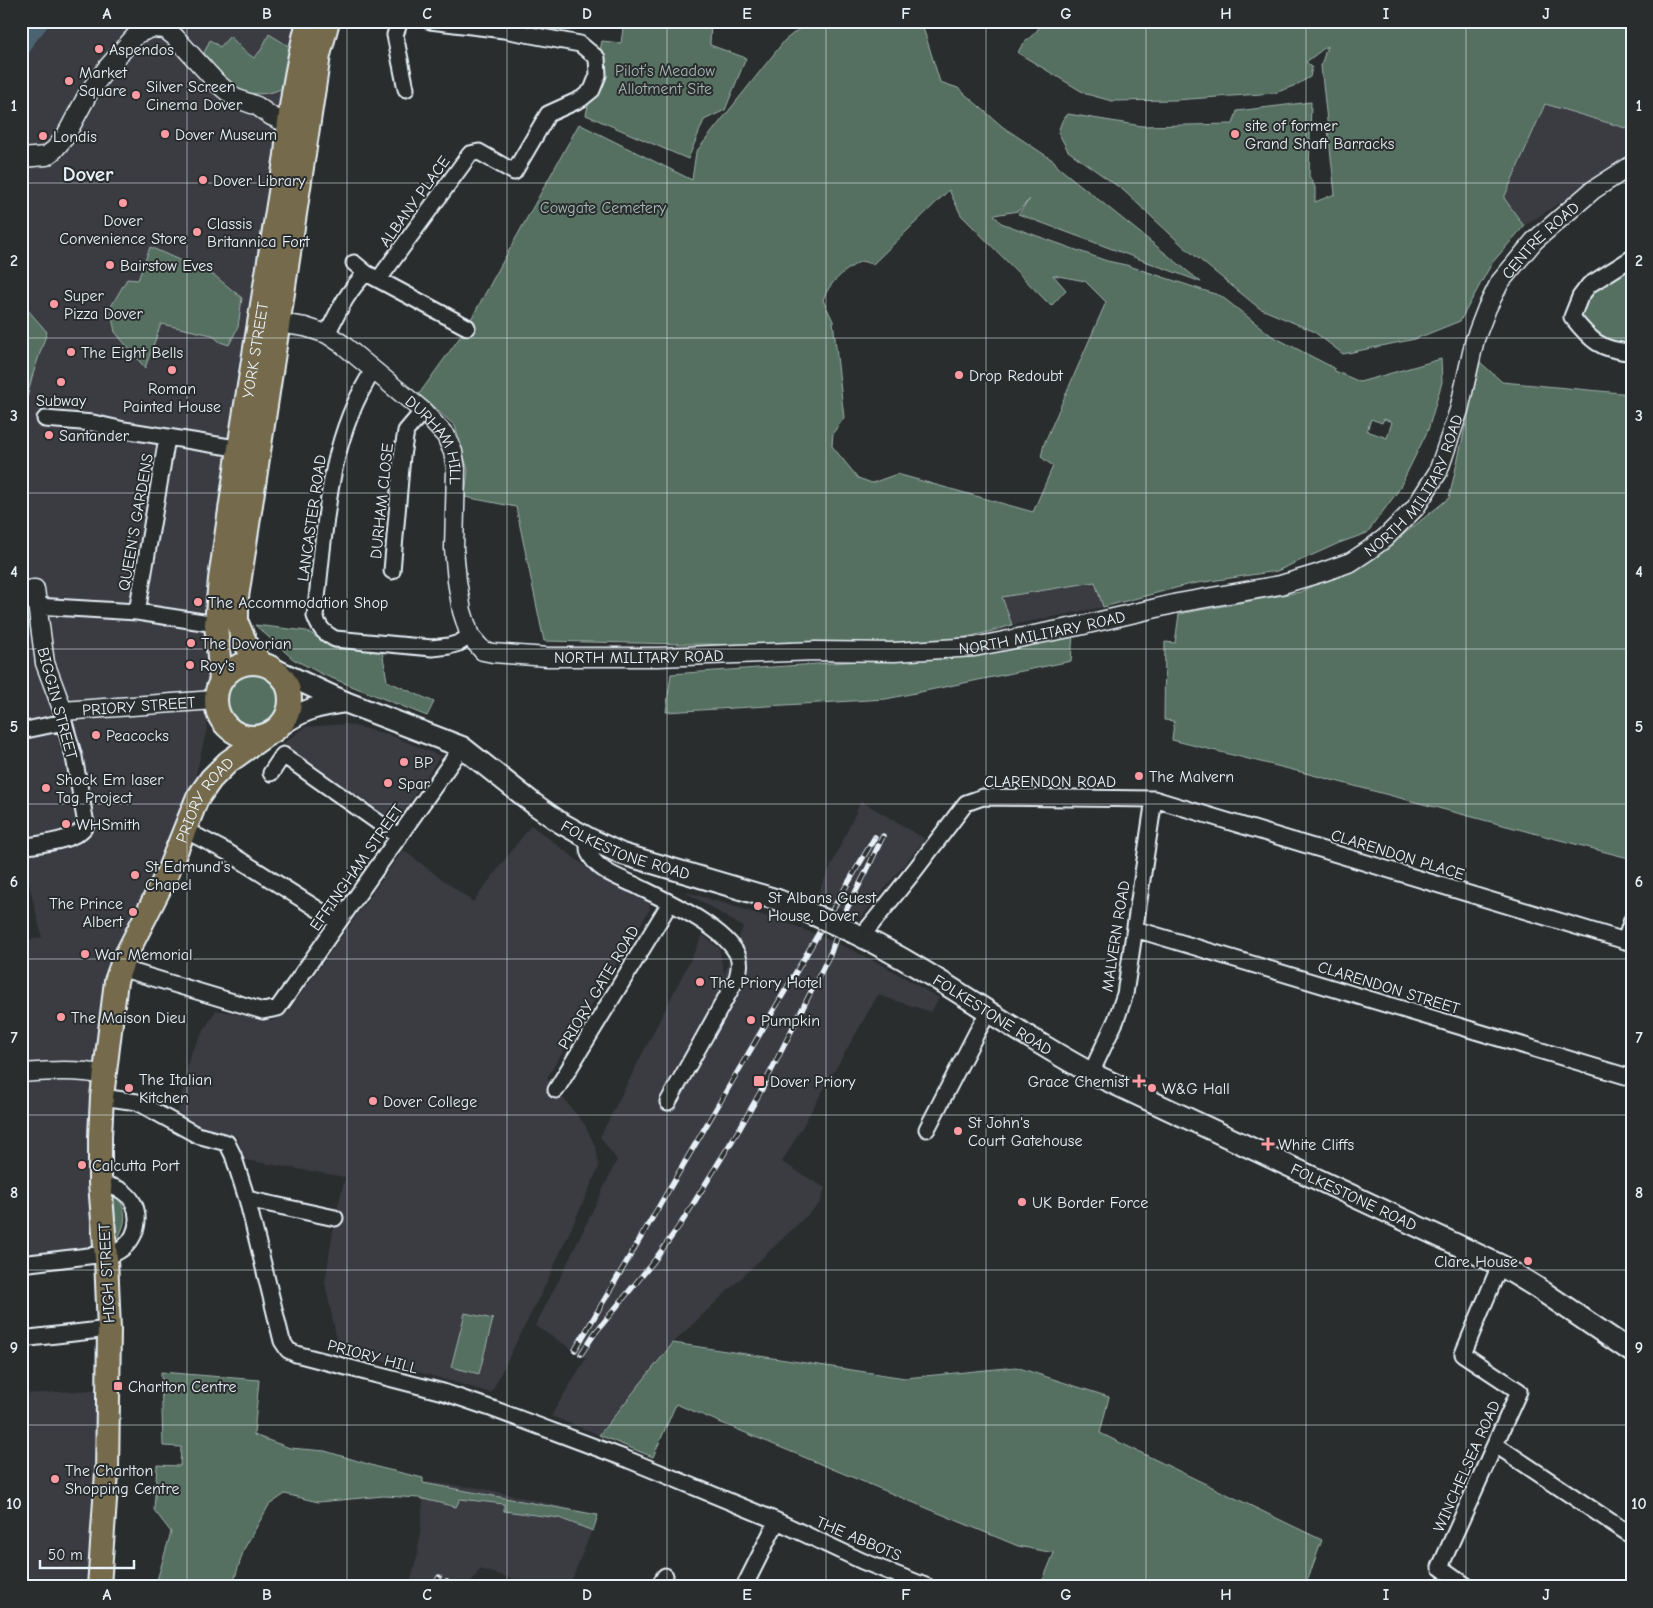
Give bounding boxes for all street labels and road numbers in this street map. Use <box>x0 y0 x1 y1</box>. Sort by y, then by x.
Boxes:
street label: ALBANY PLACE <box>376 153 454 250</box>
street label: CENTRE ROAD <box>1498 198 1583 283</box>
street label: YORK STREET <box>239 300 272 400</box>
street label: DURHAM HILL <box>401 392 464 485</box>
street label: NORTH MILITARY ROAD <box>1361 412 1467 560</box>
street label: DURHAM CLOSE <box>367 442 397 560</box>
street label: QUEEN'S GARDENS <box>115 452 157 592</box>
street label: LANCASTER ROAD <box>294 454 330 583</box>
street label: NORTH MILITARY ROAD <box>958 608 1127 658</box>
street label: BIGGIN STREET <box>33 645 81 762</box>
street label: NORTH MILITARY ROAD <box>554 647 724 667</box>
street label: PRIORY STREET <box>82 693 197 720</box>
street label: PRIORY ROAD <box>172 754 238 845</box>
street label: CLARENDON ROAD <box>984 773 1116 791</box>
street label: EFFINGHAM STREET <box>306 800 408 934</box>
street label: FOLKESTONE ROAD <box>558 817 692 884</box>
street label: CLARENDON PLACE <box>1329 826 1467 884</box>
street label: MALVERN ROAD <box>1098 879 1134 993</box>
street label: PRIORY GATE ROAD <box>555 922 643 1053</box>
street label: CLARENDON STREET <box>1316 958 1462 1018</box>
street label: FOLKESTONE ROAD <box>930 971 1055 1059</box>
street label: FOLKESTONE ROAD <box>1288 1160 1420 1235</box>
street label: HIGH STREET <box>95 1222 119 1323</box>
street label: PRIORY HILL <box>326 1336 420 1378</box>
street label: WINCHELSEA ROAD <box>1430 1398 1504 1535</box>
street label: THE ABBOTS <box>813 1513 904 1565</box>

